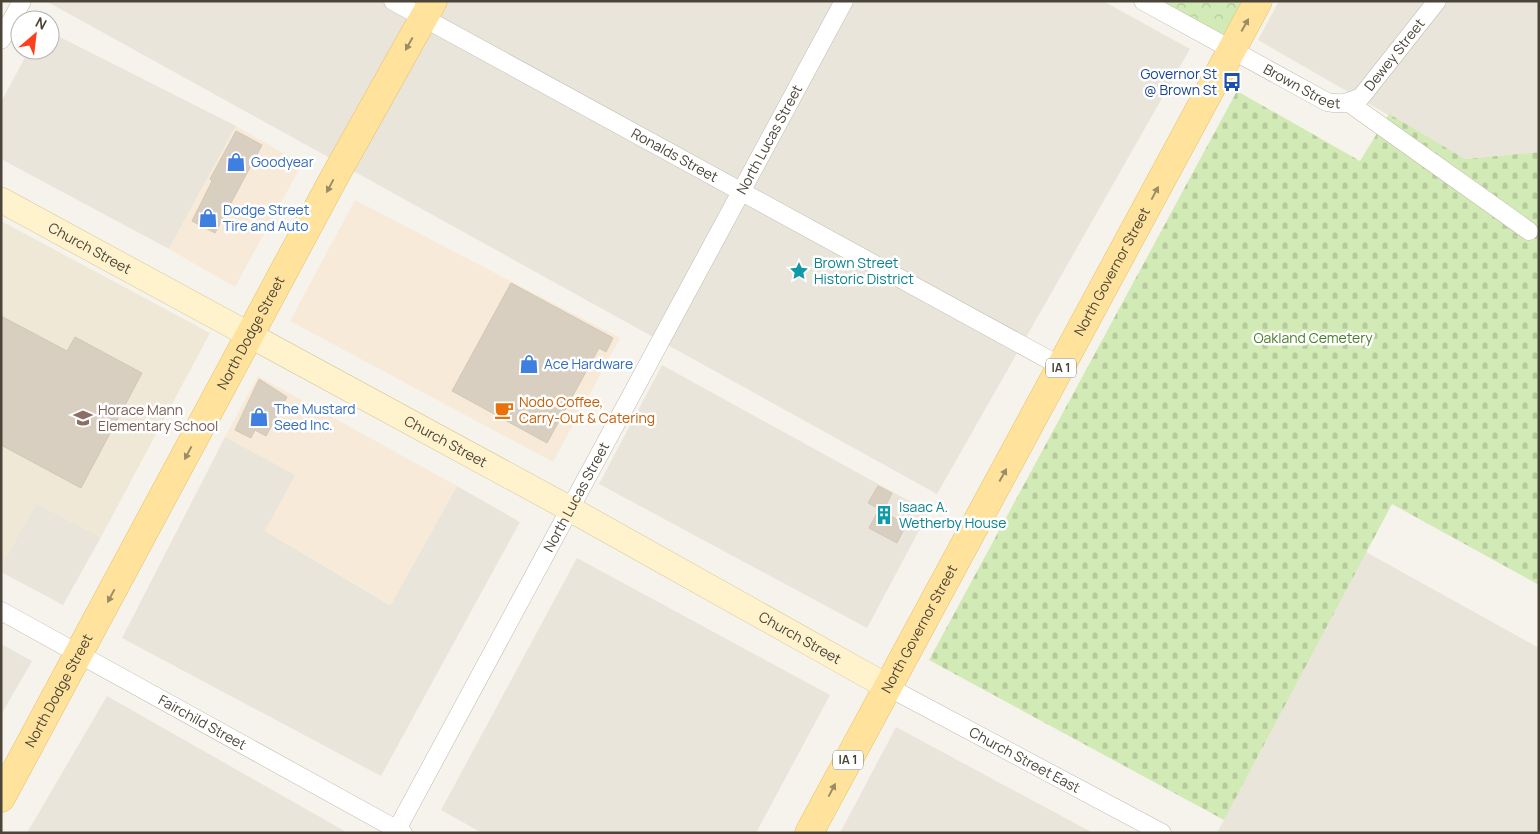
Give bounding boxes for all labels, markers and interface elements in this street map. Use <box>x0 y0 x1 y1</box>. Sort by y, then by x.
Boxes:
north arrow <box>10 10 60 60</box>
text: N <box>32 12 50 34</box>
street label: Dewey Street <box>1360 14 1429 94</box>
one-way arrow <box>1241 18 1249 32</box>
one-way arrow <box>405 37 413 51</box>
street label: Brown Street <box>1260 59 1341 112</box>
place label: Governor St @ Brown St <box>1140 64 1217 99</box>
bus stop icon: Governor St @ Brown St <box>1221 71 1243 93</box>
street label: North Lucas Street <box>731 81 806 197</box>
street label: Ronalds Street <box>628 123 722 186</box>
shop icon: Goodyear <box>225 151 247 173</box>
place label: Goodyear <box>251 152 314 171</box>
one-way arrow <box>326 178 334 193</box>
one-way arrow <box>1151 186 1159 200</box>
place label: Dodge Street Tire and Auto <box>223 200 310 235</box>
street label: North Governor Street <box>1069 203 1154 339</box>
shop icon: Dodge Street Tire and Auto <box>197 207 219 229</box>
street label: Church Street <box>45 218 135 278</box>
place label: Brown Street Historic District <box>814 253 914 288</box>
place icon: Brown Street Historic District <box>788 260 810 282</box>
street label: North Dodge Street <box>212 272 289 393</box>
park label: Oakland Cemetery <box>1253 328 1373 347</box>
shop icon: Ace Hardware <box>518 353 540 375</box>
place label: Ace Hardware <box>544 354 633 373</box>
road number: IA 1 <box>1046 358 1076 378</box>
place label: Nodo Coffee, Carry-Out & Catering <box>519 392 655 427</box>
place label: The Mustard Seed Inc. <box>274 399 356 434</box>
cafe icon: Nodo Coffee, Carry-Out & Catering <box>493 399 515 421</box>
place label: Horace Mann Elementary School <box>98 400 218 435</box>
shop icon: The Mustard Seed Inc. <box>248 406 270 428</box>
school or university icon: Horace Mann Elementary School <box>72 407 94 429</box>
street label: Church Street <box>401 411 491 471</box>
street label: North Lucas Street <box>539 438 613 555</box>
one-way arrow <box>184 446 192 460</box>
one-way arrow <box>999 468 1007 482</box>
place label: Isaac A. Wetherby House <box>899 497 1006 532</box>
building icon: Isaac A. Wetherby House <box>873 504 895 526</box>
street label: North Governor Street <box>876 561 961 696</box>
one-way arrow <box>107 589 115 603</box>
street label: Church Street <box>756 607 845 668</box>
street label: North Dodge Street <box>20 630 97 750</box>
street label: Fairchild Street <box>155 690 250 754</box>
street label: Church Street East <box>966 722 1084 797</box>
road number: IA 1 <box>833 750 863 770</box>
one-way arrow <box>828 783 836 797</box>

